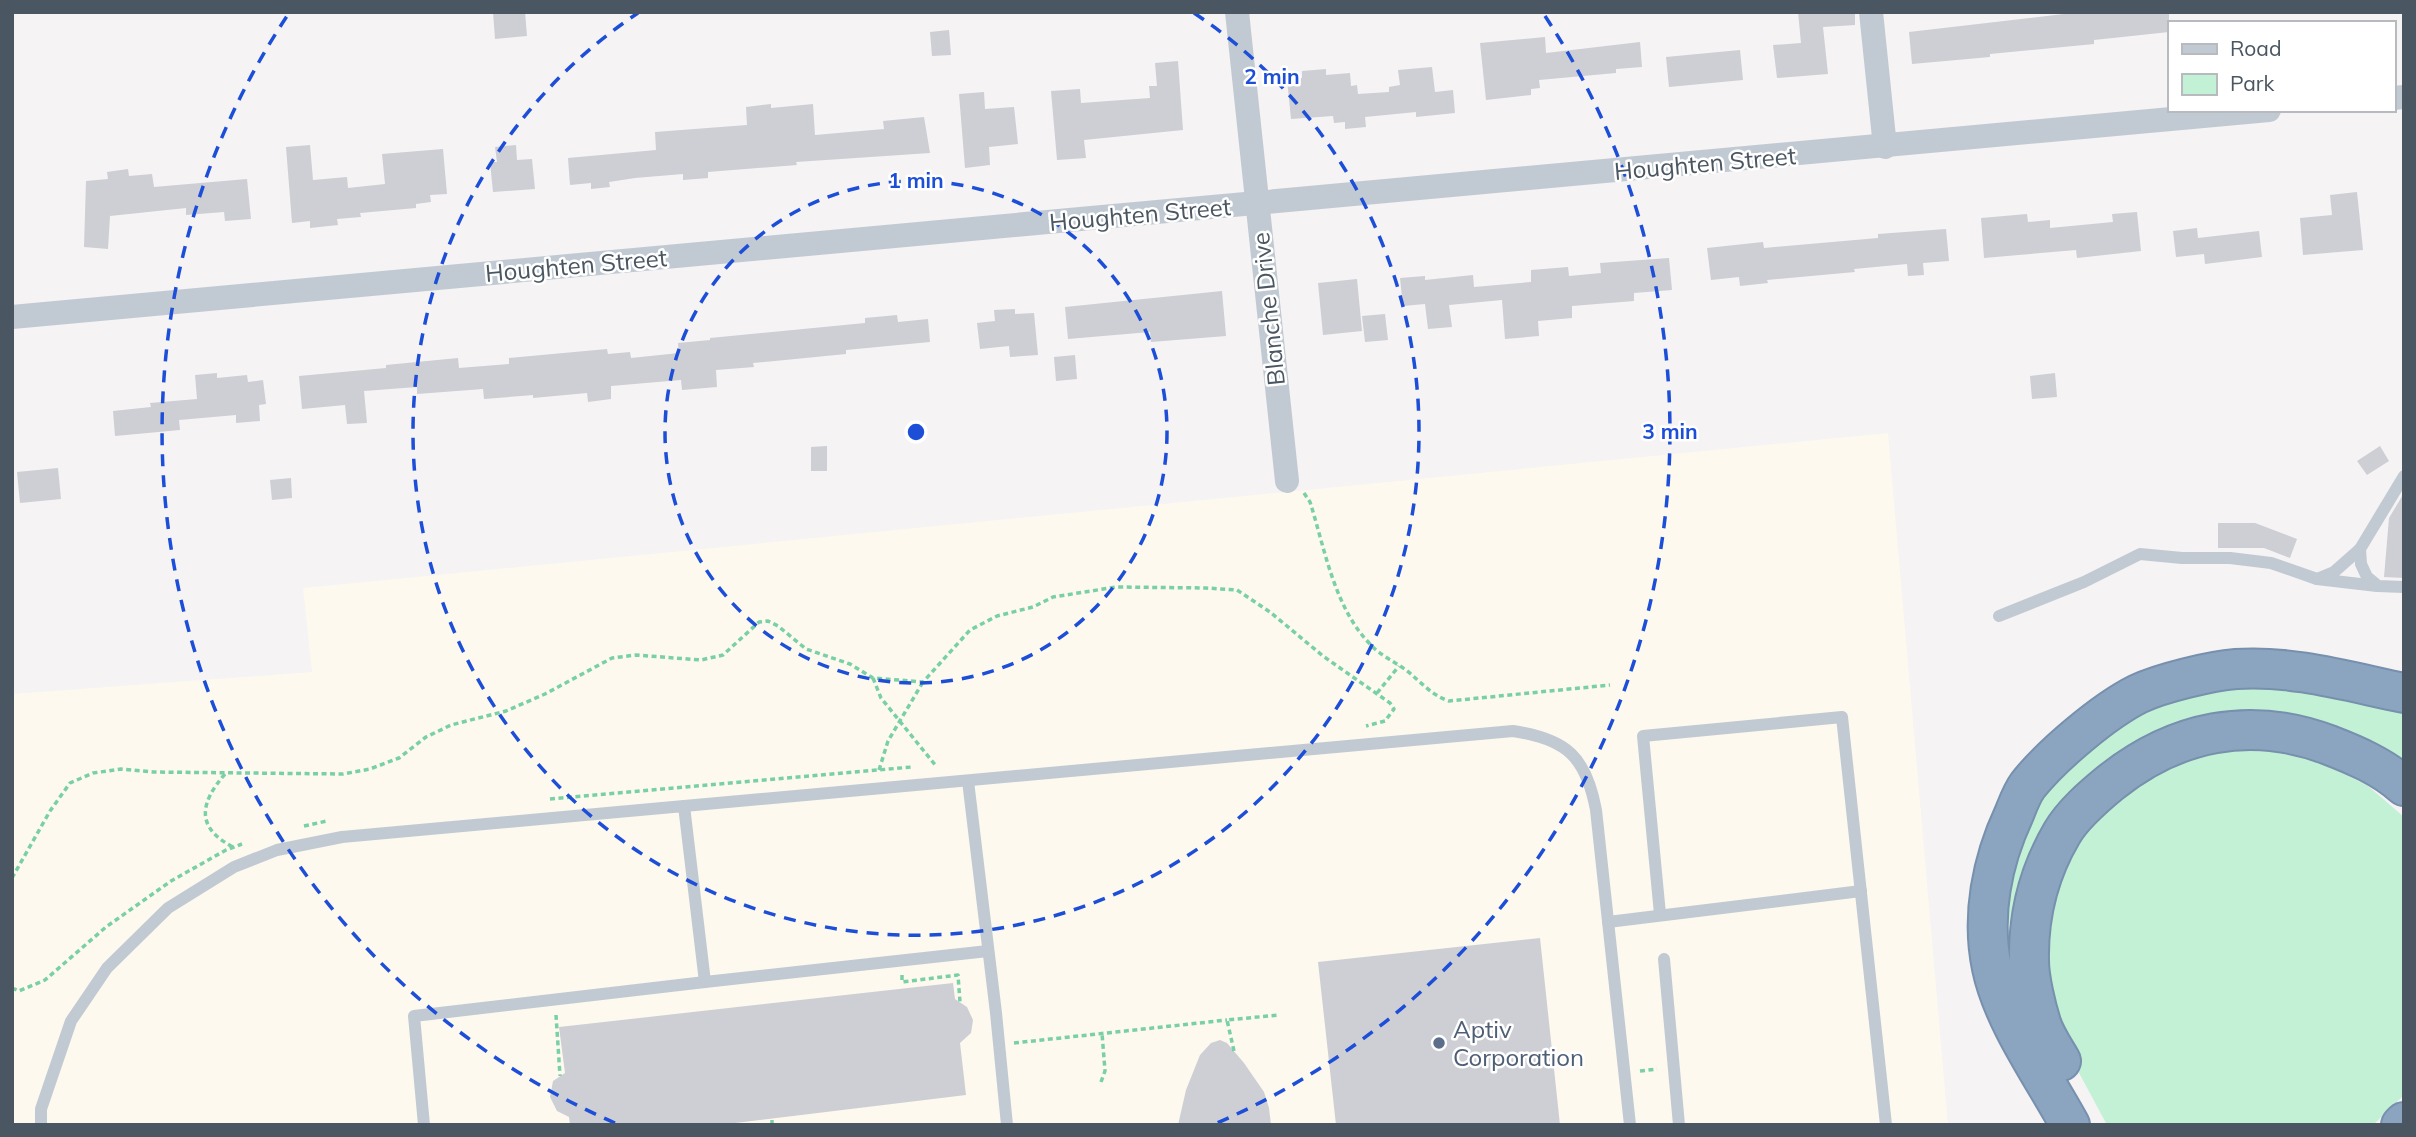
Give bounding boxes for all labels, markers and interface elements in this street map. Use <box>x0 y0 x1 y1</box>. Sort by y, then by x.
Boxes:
legend <box>2168 21 2395 112</box>
text: Road <box>2230 35 2281 61</box>
text: 2 min <box>1244 63 1300 89</box>
text: Park <box>2230 70 2274 96</box>
street label: Houghten Street <box>1613 140 1797 186</box>
text: 1 min <box>888 167 944 193</box>
street label: Houghten Street <box>1048 191 1232 237</box>
street label: Blanche Drive <box>1245 231 1291 387</box>
street label: Houghten Street <box>484 242 668 288</box>
text: 3 min <box>1642 418 1698 444</box>
centre of rings <box>904 420 928 444</box>
place label: Aptiv Corporation <box>1453 1014 1584 1072</box>
marker: Aptiv Corporation <box>1431 1035 1447 1051</box>

